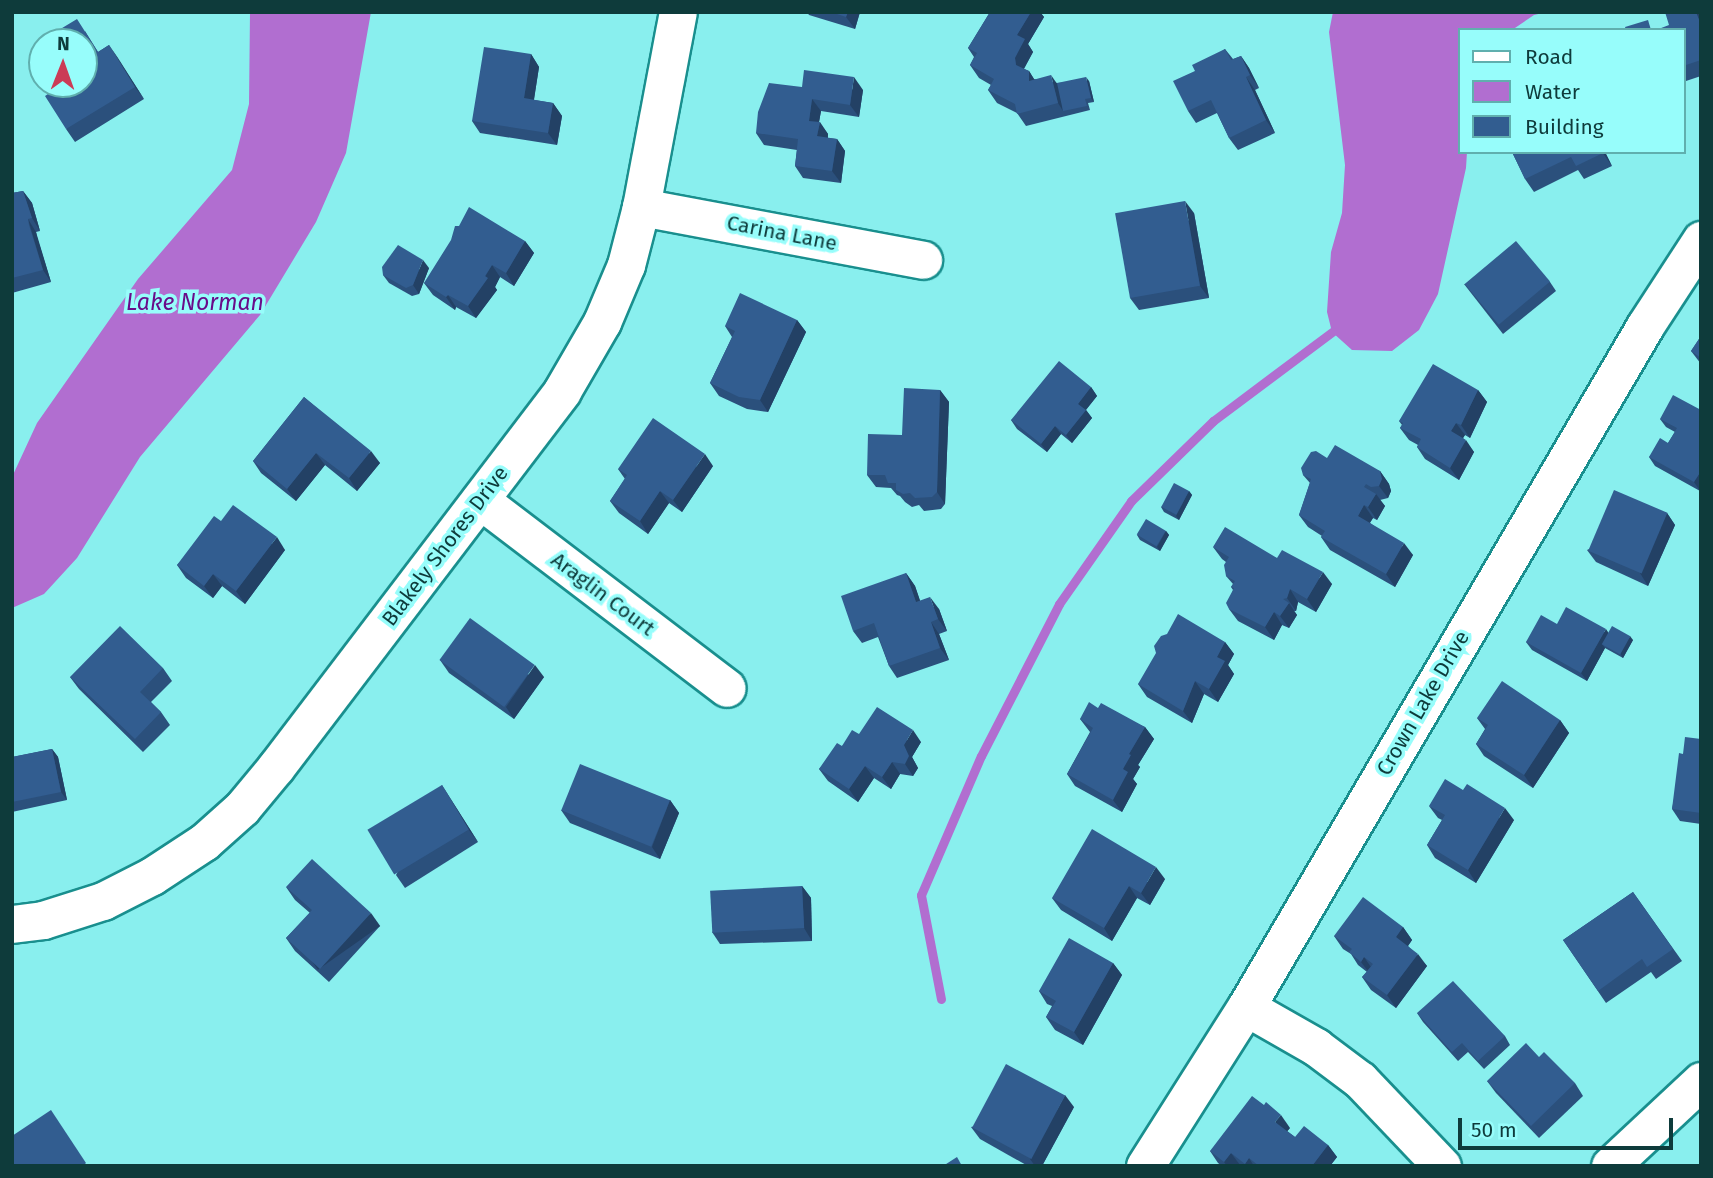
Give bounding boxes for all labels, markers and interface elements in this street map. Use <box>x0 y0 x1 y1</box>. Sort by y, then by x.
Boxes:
north arrow <box>28 28 98 98</box>
legend <box>1458 28 1685 154</box>
text: N <box>57 32 70 55</box>
text: Road <box>1525 44 1573 70</box>
text: Water <box>1525 79 1580 105</box>
text: Building <box>1525 114 1604 140</box>
street label: Carina Lane <box>725 210 839 256</box>
water label: Lake Norman <box>126 288 264 316</box>
street label: Blakely Shores Drive <box>377 461 513 631</box>
street label: Araglin Court <box>546 547 660 641</box>
street label: Crown Lake Drive <box>1371 626 1475 780</box>
scale bar <box>1461 1104 1676 1148</box>
text: 50 m <box>1471 1117 1517 1143</box>

